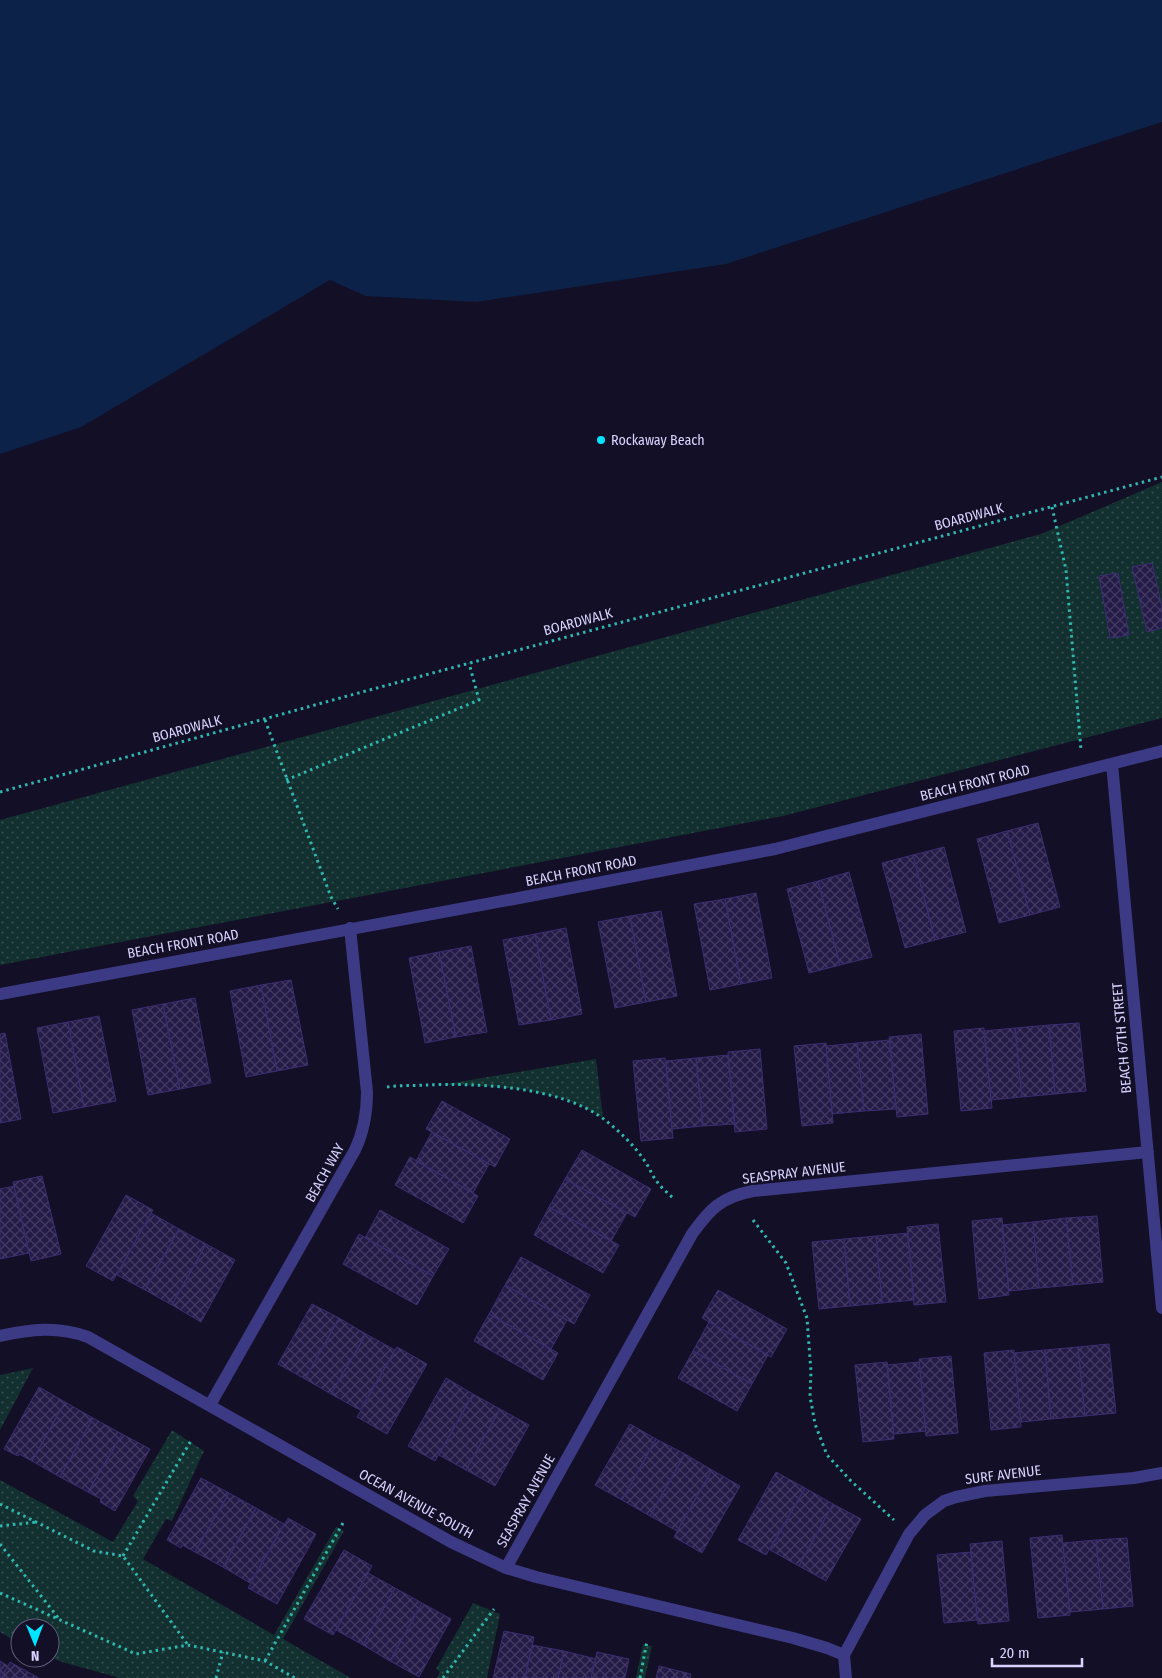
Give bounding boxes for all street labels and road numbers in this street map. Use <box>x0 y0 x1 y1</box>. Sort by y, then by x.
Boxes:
street label: BOARDWALK <box>933 499 1006 534</box>
street label: BOARDWALK <box>542 604 615 639</box>
street label: BOARDWALK <box>151 711 224 746</box>
street label: BEACH FRONT ROAD <box>918 761 1032 805</box>
street label: BEACH FRONT ROAD <box>524 852 638 890</box>
street label: BEACH FRONT ROAD <box>126 926 240 962</box>
street label: BEACH 67TH STREET <box>1109 981 1135 1094</box>
street label: BEACH WAY <box>302 1141 348 1205</box>
street label: SEASPRAY AVENUE <box>741 1158 847 1188</box>
street label: SEASPRAY AVENUE <box>493 1451 559 1551</box>
street label: SURF AVENUE <box>964 1462 1042 1488</box>
street label: OCEAN AVENUE SOUTH <box>356 1466 476 1542</box>

